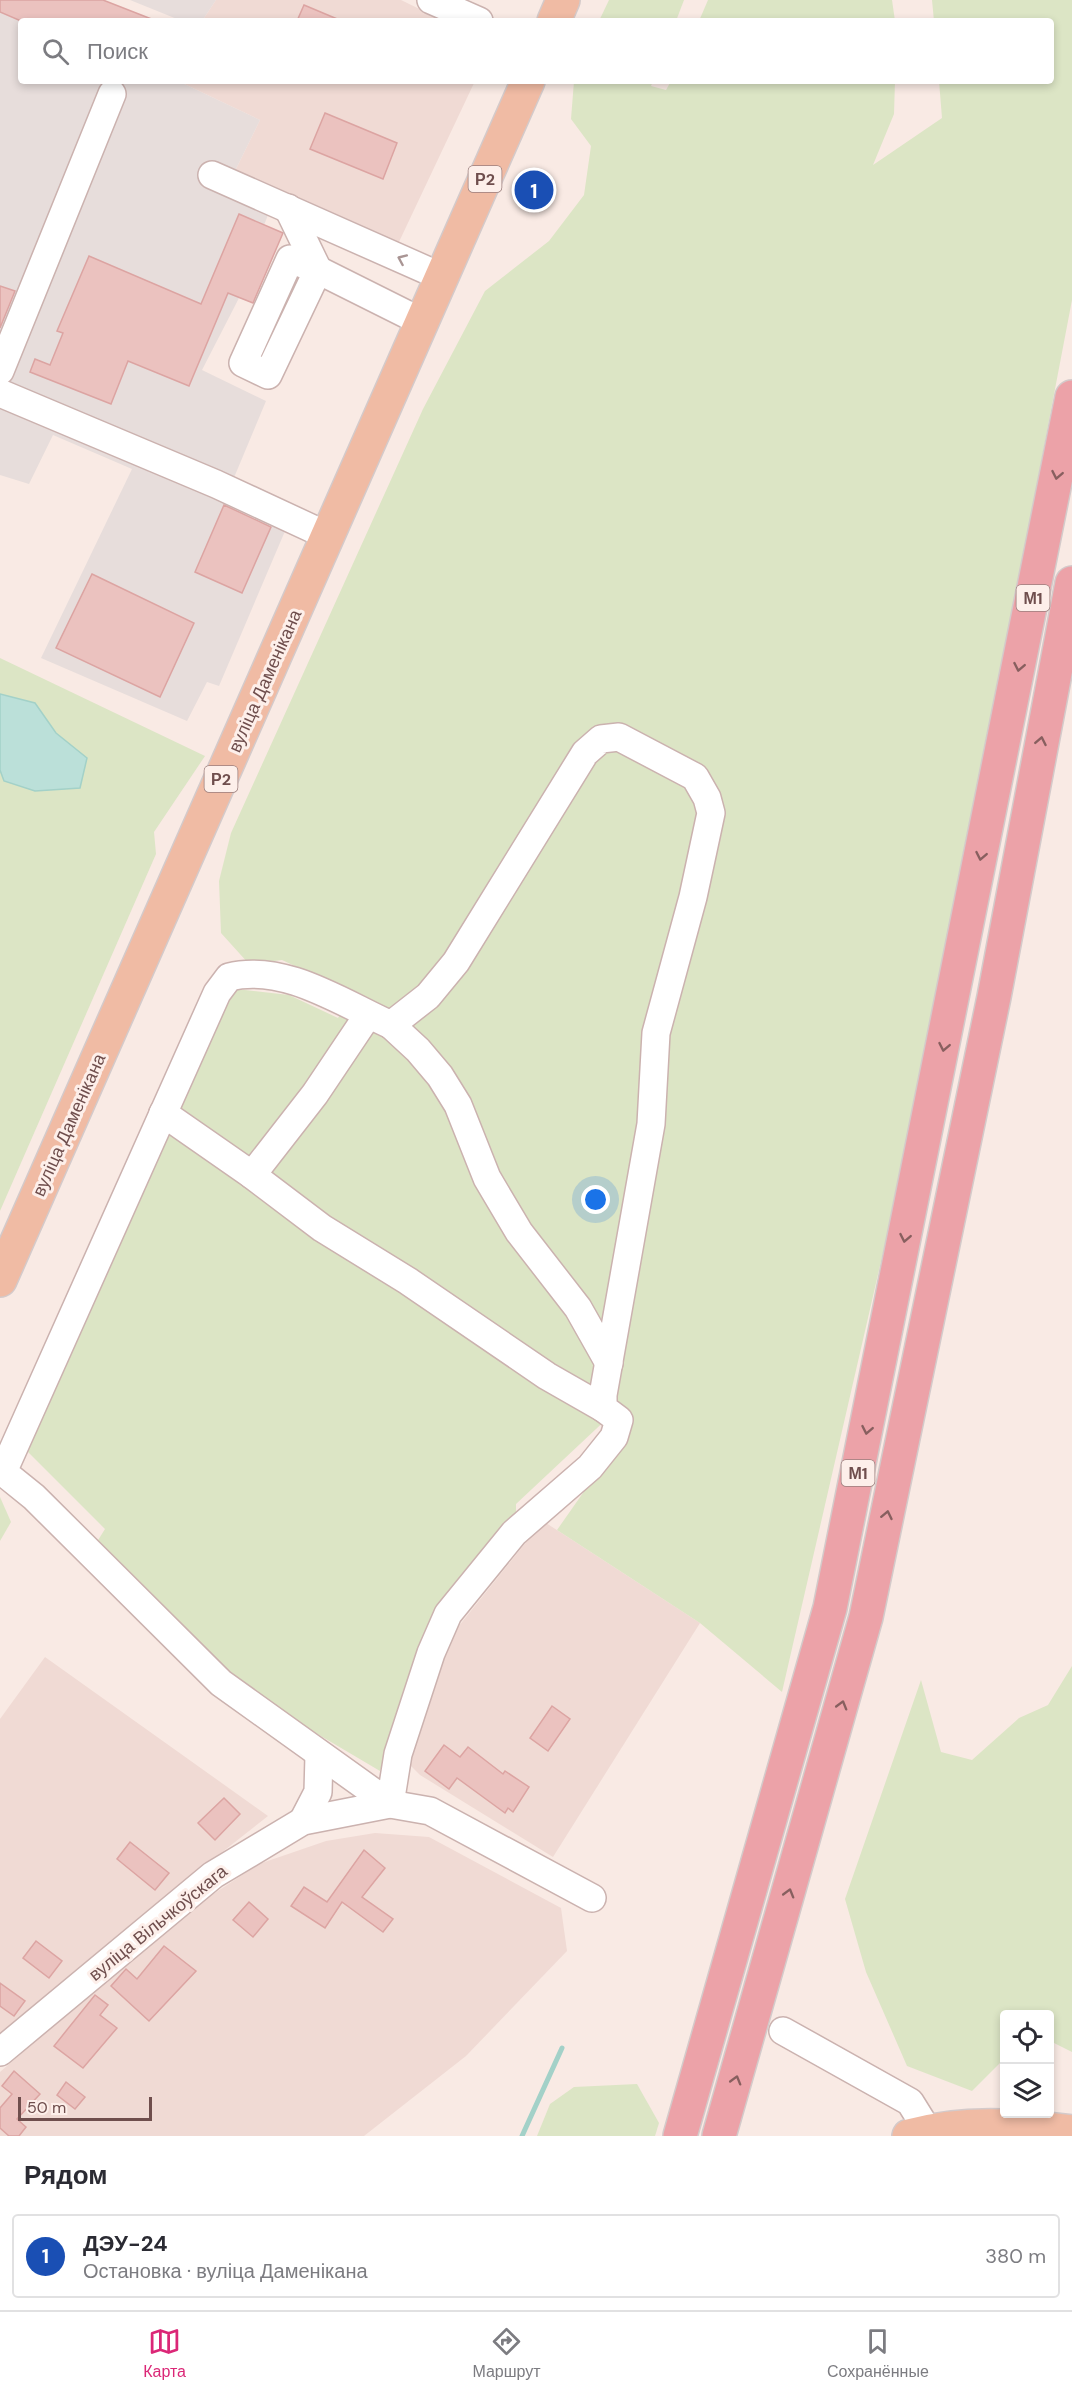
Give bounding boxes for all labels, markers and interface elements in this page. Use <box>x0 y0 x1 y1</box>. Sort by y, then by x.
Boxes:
search box <box>18 18 1054 84</box>
icon: search <box>39 35 72 68</box>
text: Поиск <box>87 37 148 66</box>
road number: Р2 <box>468 166 502 192</box>
pin: 1 <box>514 168 554 213</box>
one-way arrow <box>397 255 408 267</box>
one-way arrow <box>1051 470 1064 480</box>
road number: М1 <box>1016 585 1050 611</box>
street label: вуліца Даменікана <box>223 605 308 756</box>
one-way arrow <box>1013 661 1026 671</box>
one-way arrow <box>1034 736 1047 746</box>
road number: Р2 <box>204 766 238 792</box>
one-way arrow <box>976 851 988 861</box>
one-way arrow <box>938 1042 951 1052</box>
street label: вуліца Даменікана <box>27 1049 112 1200</box>
your location <box>581 1185 610 1214</box>
one-way arrow <box>900 1233 913 1243</box>
one-way arrow <box>861 1424 874 1434</box>
road number: М1 <box>842 1460 874 1486</box>
one-way arrow <box>880 1510 893 1520</box>
one-way arrow <box>835 1700 847 1711</box>
street label: вуліца Вільчкоўскага <box>84 1859 233 1986</box>
one-way arrow <box>782 1888 794 1898</box>
map controls <box>1000 2010 1054 2118</box>
button: locate <box>1000 2010 1054 2064</box>
button: layers <box>1000 2064 1054 2118</box>
one-way arrow <box>729 2075 741 2086</box>
scale bar <box>18 2094 152 2122</box>
text: 50 m <box>27 2097 66 2118</box>
text: Рядом <box>24 2158 107 2192</box>
text: ДЭУ-24 <box>83 2229 168 2258</box>
text: 1 <box>42 2243 49 2269</box>
text: 380 m <box>985 2243 1046 2269</box>
text: Остановка · вуліца Даменікана <box>83 2258 368 2284</box>
tab: Карта <box>143 2325 186 2382</box>
tab: Маршрут <box>472 2325 541 2382</box>
tab: Сохранённые <box>827 2325 929 2382</box>

